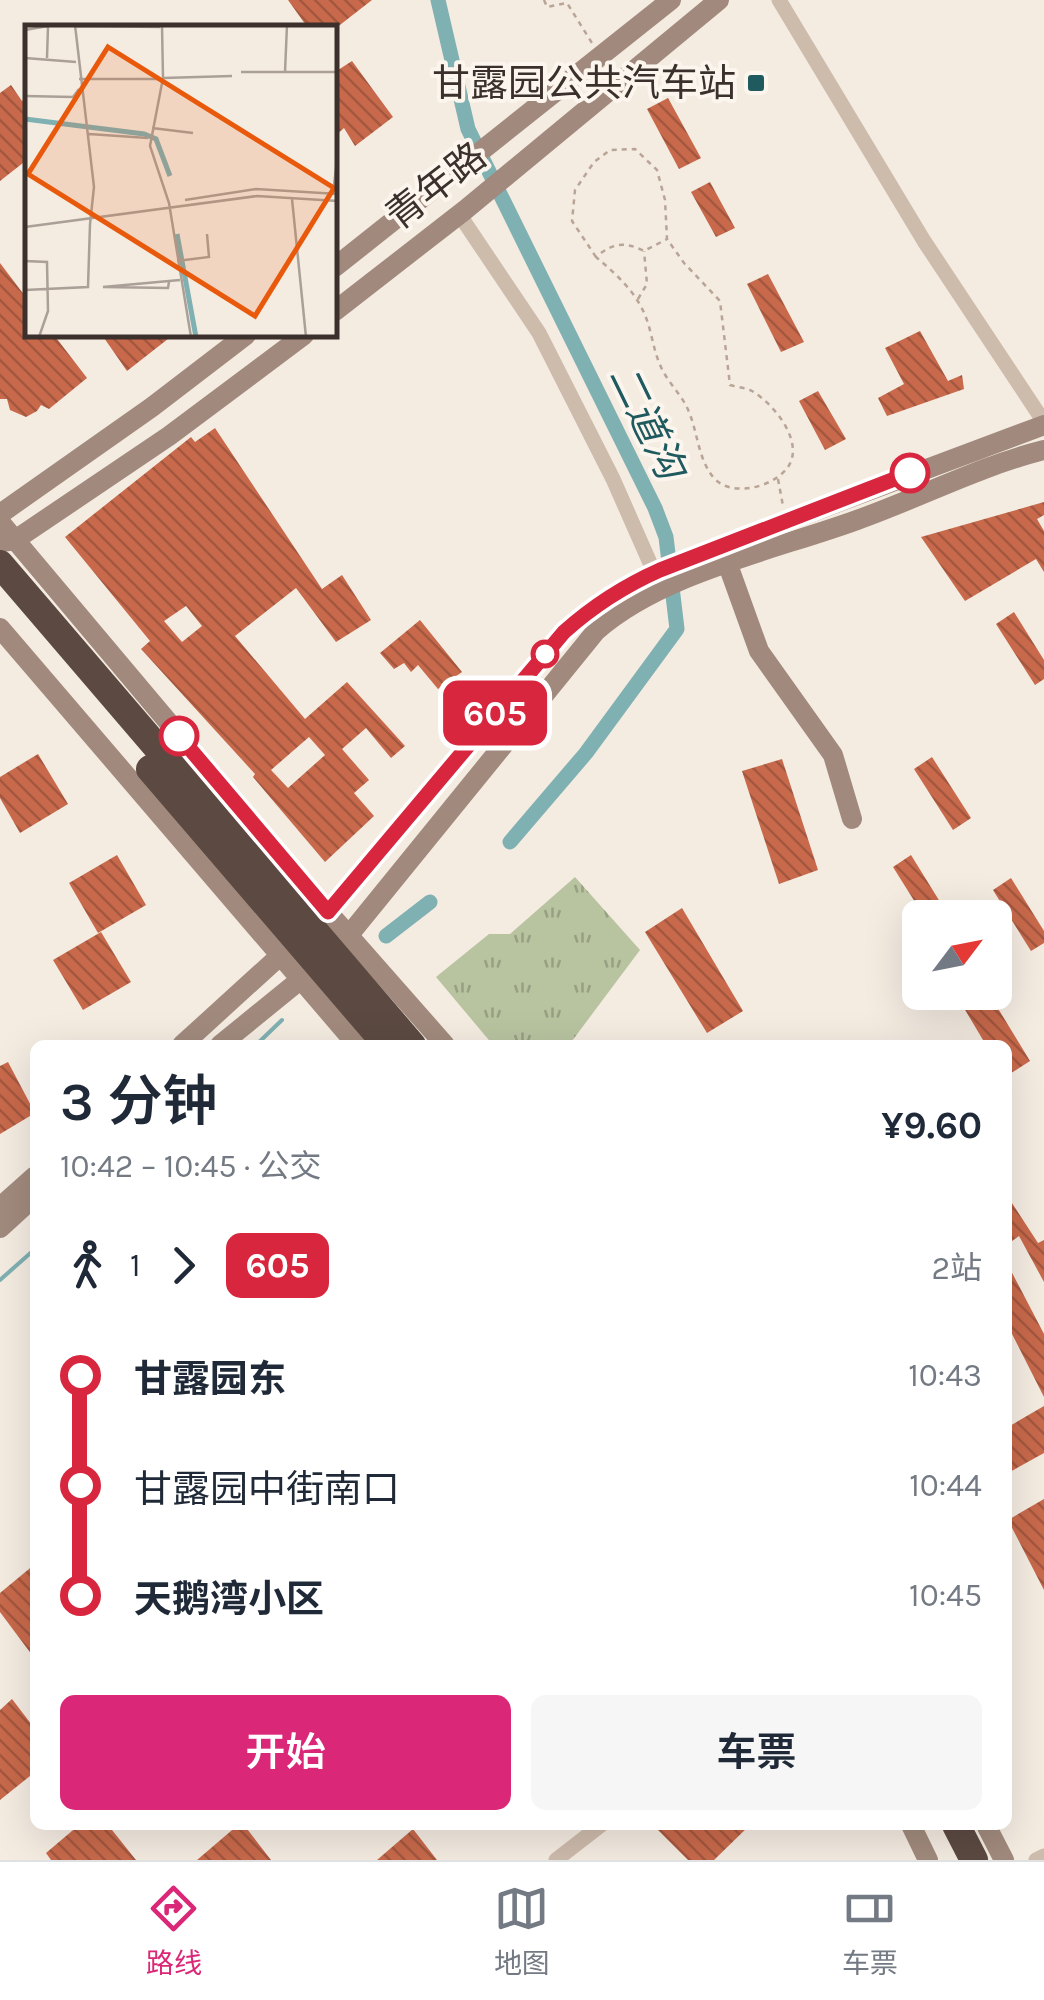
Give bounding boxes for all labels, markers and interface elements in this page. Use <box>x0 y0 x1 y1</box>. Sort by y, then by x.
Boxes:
inset map <box>25 25 338 338</box>
place label: 甘露园公共汽车站 <box>432 61 736 106</box>
marker: 甘露园公共汽车站 <box>745 72 767 94</box>
street label: 青年路 <box>377 133 495 239</box>
water label: 二道沟 <box>600 358 696 490</box>
unlabelled marker <box>891 454 929 492</box>
unlabelled marker <box>532 641 558 667</box>
line badge: 605 <box>438 680 552 746</box>
text: 605 <box>463 693 527 734</box>
unlabelled marker <box>160 717 198 755</box>
north arrow <box>902 900 1012 1010</box>
map controls <box>902 900 1012 1010</box>
text: 3 分钟 <box>60 1070 217 1134</box>
text: ¥9.60 <box>881 1103 982 1148</box>
text: 10:42 – 10:45 · 公交 <box>60 1148 321 1185</box>
icon: walk <box>60 1238 115 1293</box>
icon: forward <box>156 1238 211 1293</box>
text: 605 <box>246 1245 309 1286</box>
text: 1 <box>130 1247 141 1284</box>
text: 2站 <box>931 1250 982 1287</box>
text: 甘露园东 <box>134 1357 286 1402</box>
text: 10:43 <box>908 1357 982 1394</box>
text: 甘露园中街南口 <box>134 1467 400 1512</box>
text: 10:44 <box>909 1467 982 1504</box>
text: 天鹅湾小区 <box>134 1577 324 1622</box>
text: 10:45 <box>909 1577 982 1614</box>
button: 开始 <box>60 1695 511 1810</box>
button: 车票 <box>531 1695 982 1810</box>
tab: 路线 <box>146 1881 202 1981</box>
tab: 地图 <box>494 1881 550 1981</box>
tab: 车票 <box>842 1881 898 1981</box>

